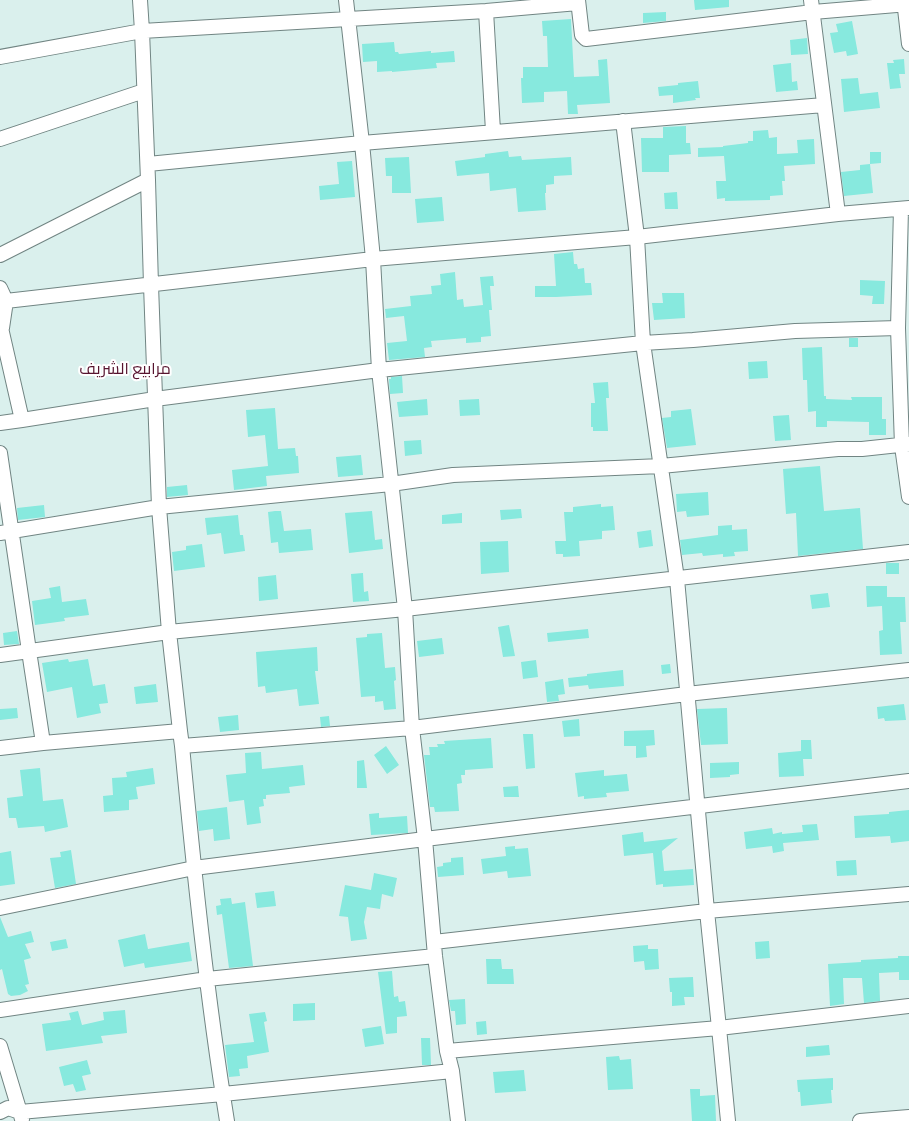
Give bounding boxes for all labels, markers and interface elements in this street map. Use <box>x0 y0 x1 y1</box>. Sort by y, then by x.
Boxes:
district label: مرابيع الشريف <box>79 360 171 380</box>

